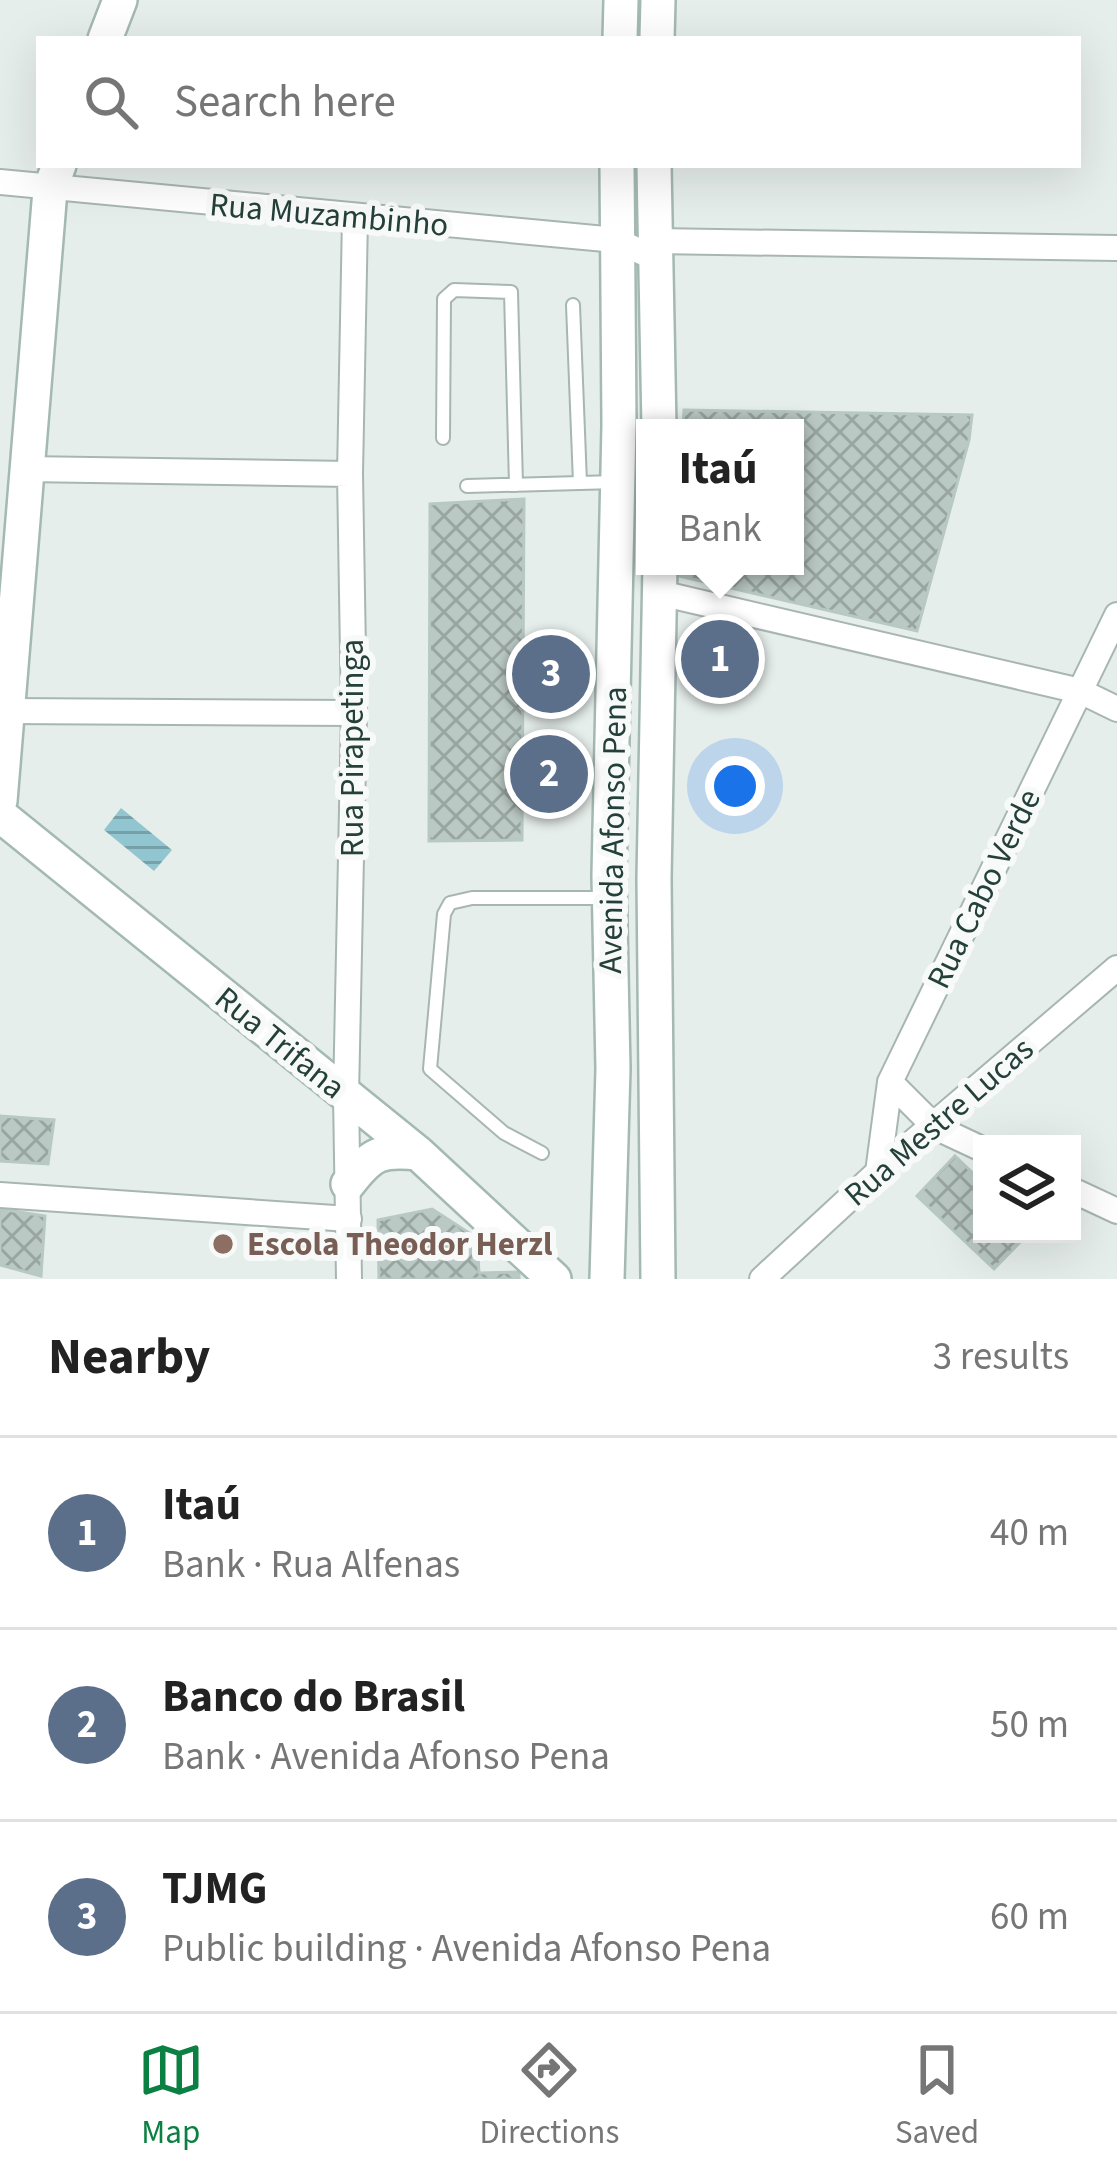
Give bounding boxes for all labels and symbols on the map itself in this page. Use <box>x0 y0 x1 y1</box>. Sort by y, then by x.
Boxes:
street label: Rua Muzambinho <box>208 181 450 249</box>
pin: 1 <box>681 614 759 704</box>
pin: 3 <box>512 629 590 719</box>
street label: Rua Pirapetinga <box>329 639 376 857</box>
street label: Avenida Afonso Pena <box>587 686 639 974</box>
pin: 2 <box>510 729 588 819</box>
your location <box>705 756 765 816</box>
street label: Rua Cabo Verde <box>915 781 1053 997</box>
street label: Rua Trifana <box>205 976 355 1110</box>
street label: Rua Mestre Lucas <box>834 1026 1044 1218</box>
place label: Escola Theodor Herzl <box>247 1221 553 1268</box>
marker: Escola Theodor Herzl <box>210 1231 236 1257</box>

